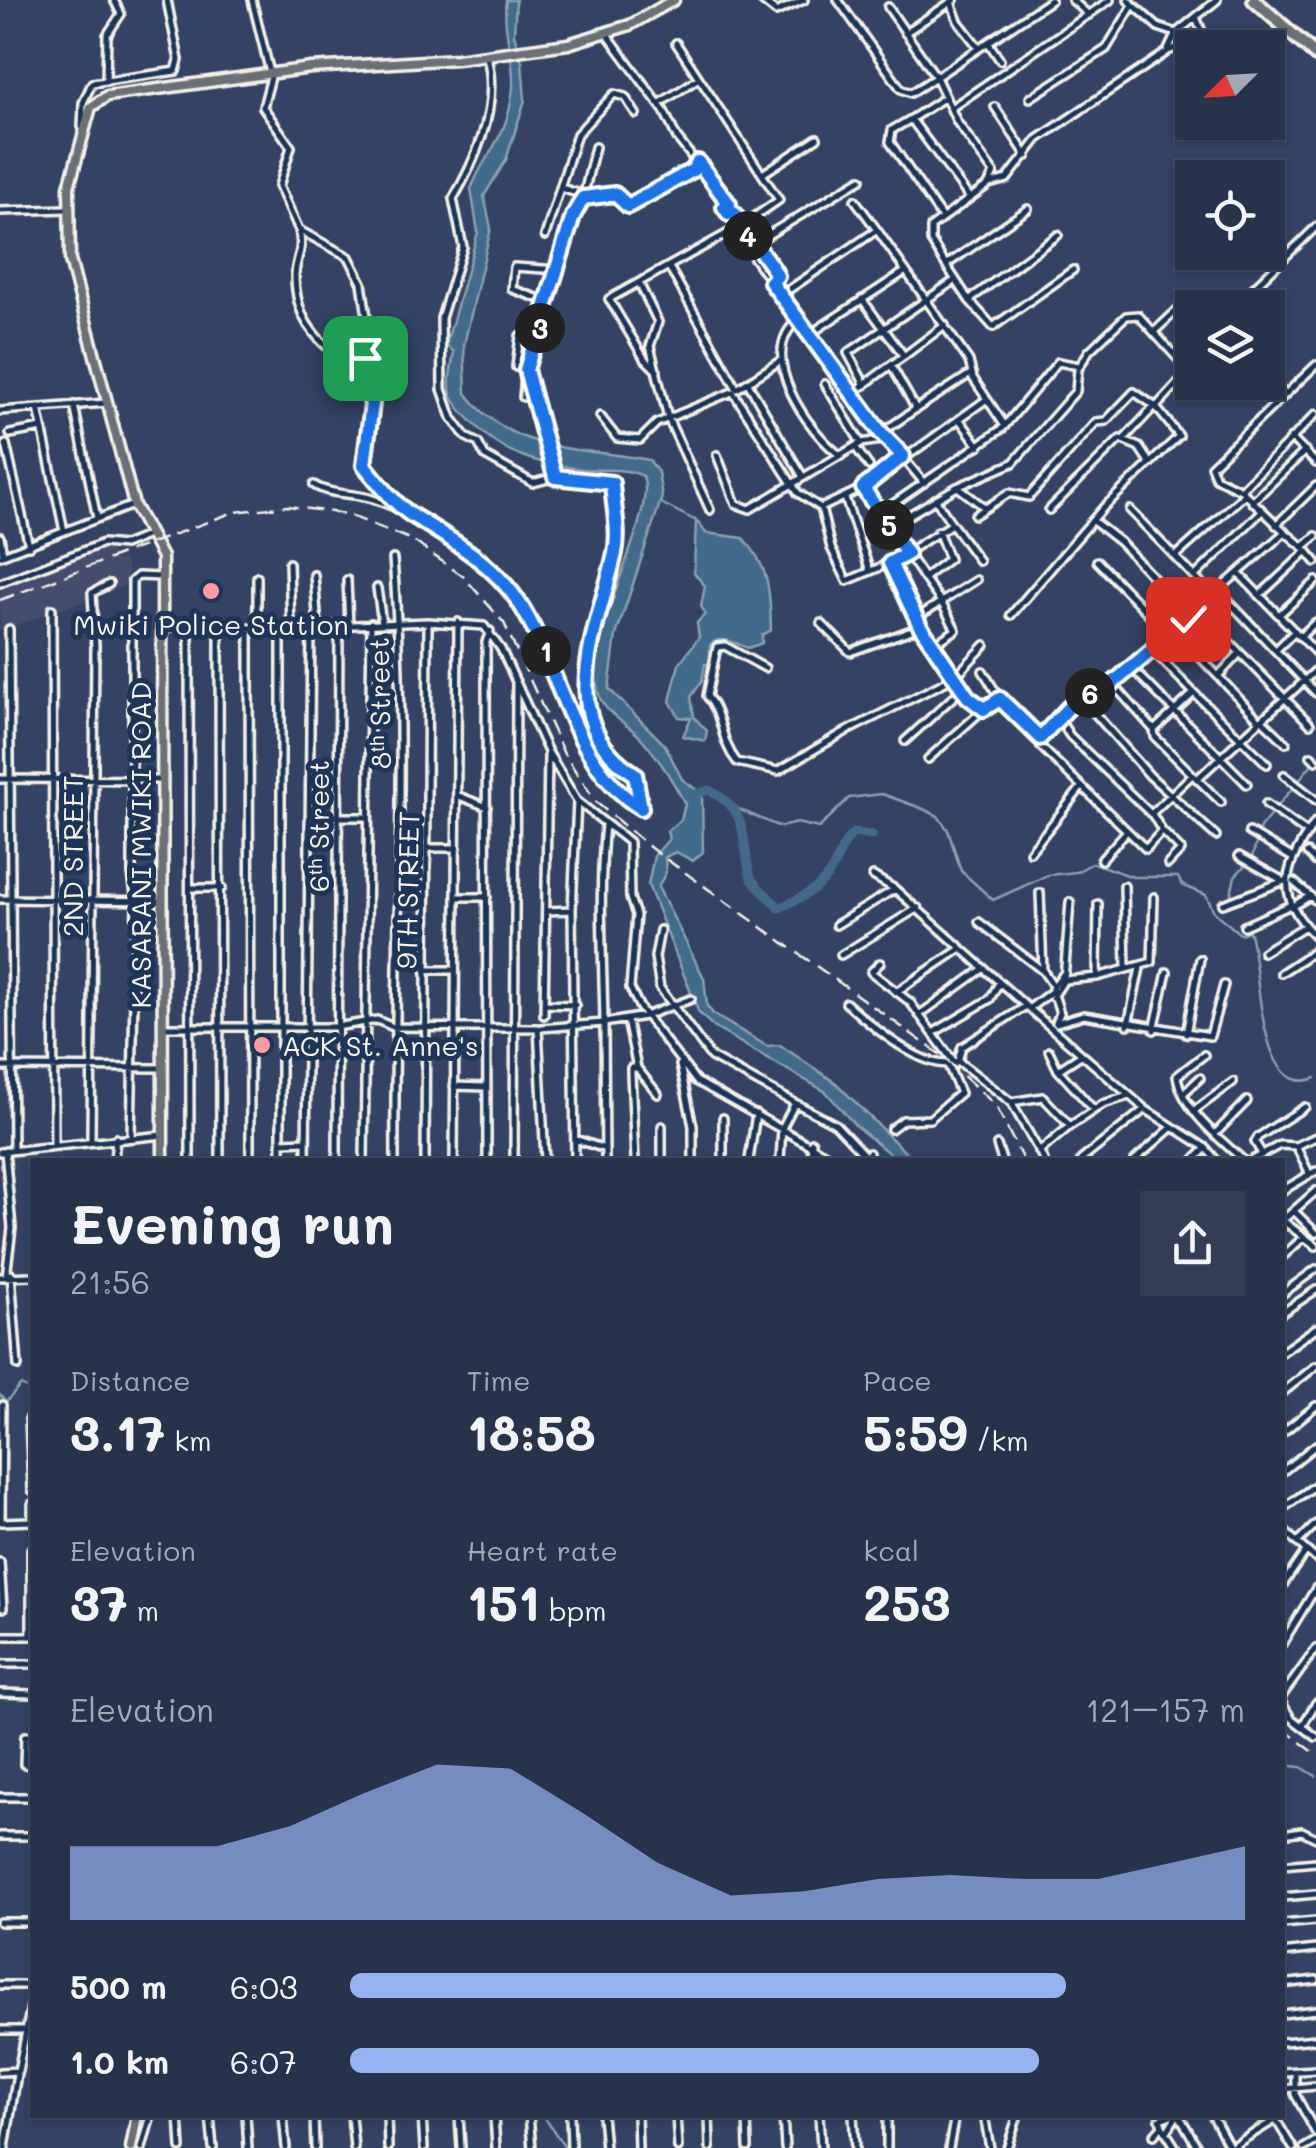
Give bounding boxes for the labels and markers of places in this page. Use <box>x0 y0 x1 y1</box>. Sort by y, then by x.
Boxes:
pin: 4 <box>723 211 773 261</box>
pin: 3 <box>515 303 565 353</box>
pin <box>323 316 408 401</box>
pin: 5 <box>864 500 914 550</box>
pin <box>1146 577 1231 662</box>
marker: Mwiki Police Station <box>200 580 222 602</box>
place label: Mwiki Police Station <box>73 606 349 642</box>
pin: 1 <box>521 626 571 676</box>
pin: 6 <box>1065 668 1115 718</box>
place label: ACK St. Anne's <box>282 1027 479 1063</box>
marker: ACK St. Anne's <box>251 1034 273 1056</box>

